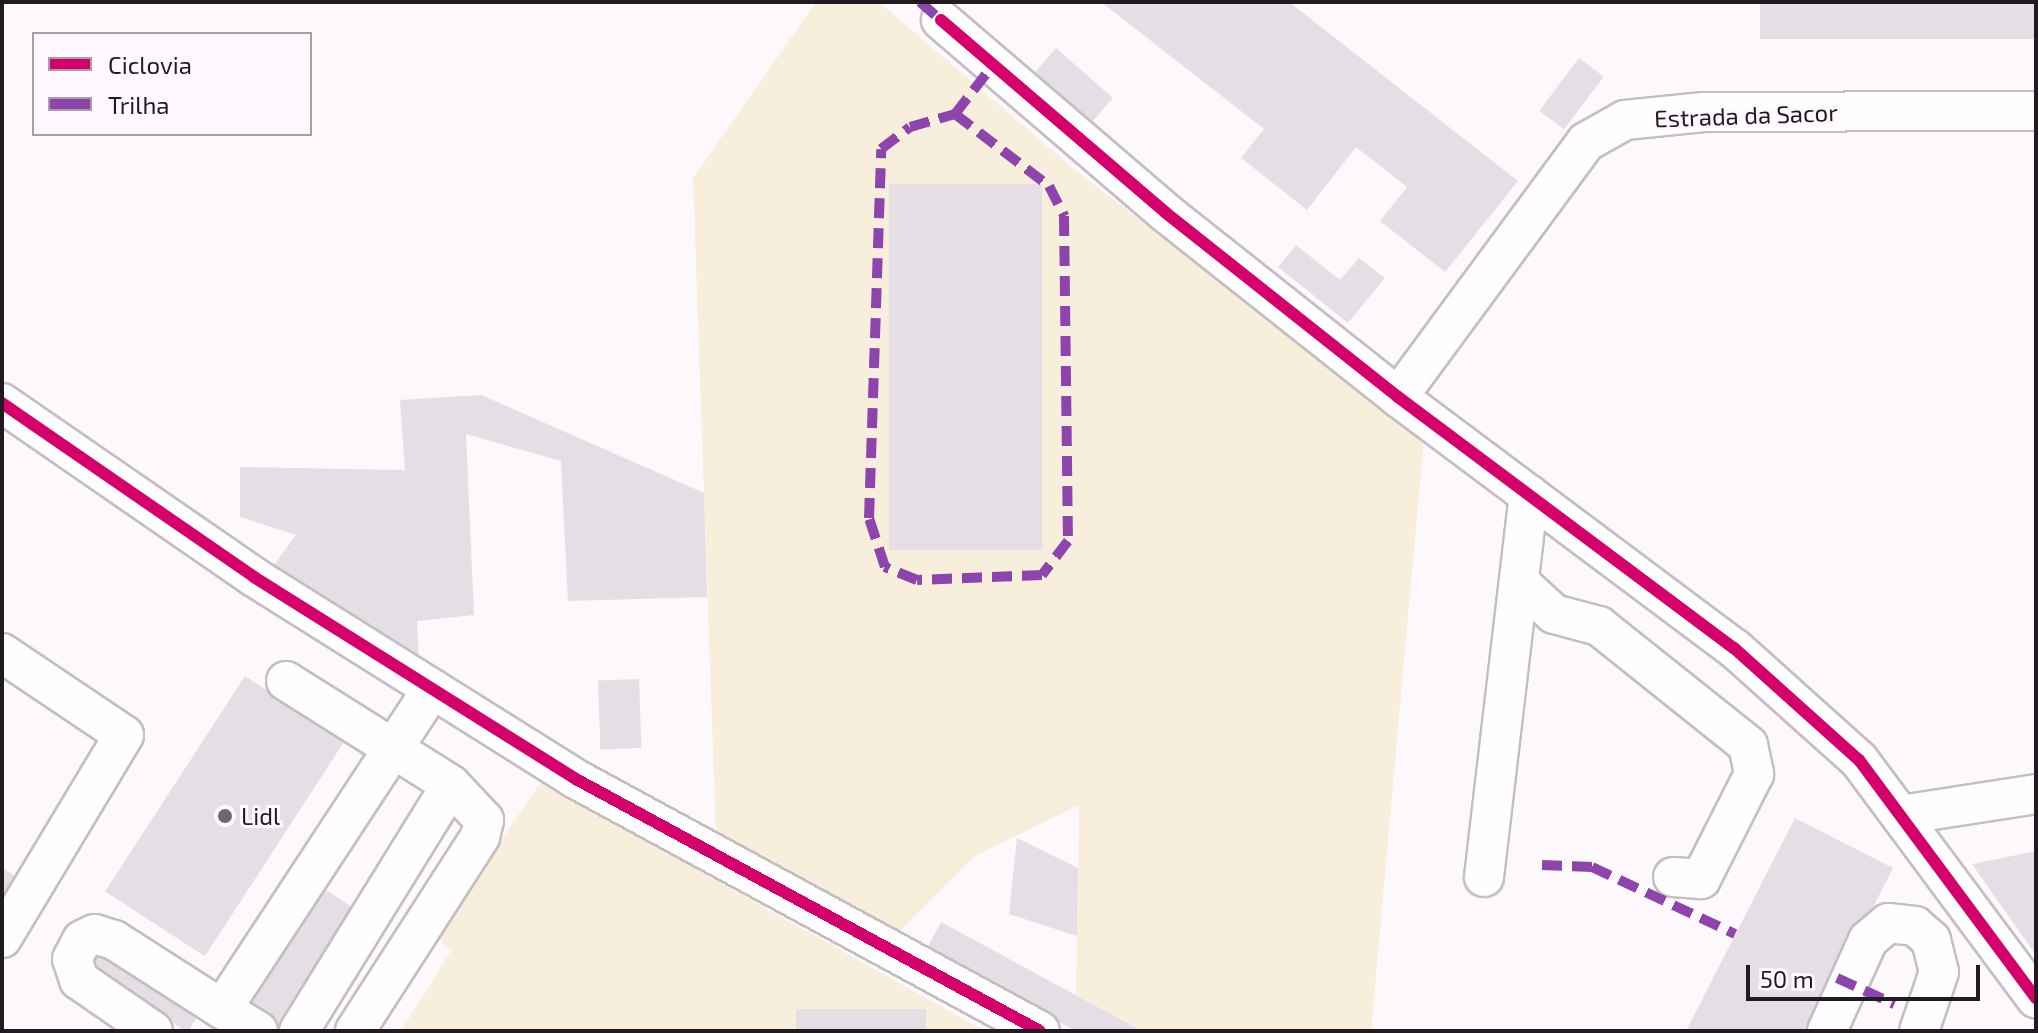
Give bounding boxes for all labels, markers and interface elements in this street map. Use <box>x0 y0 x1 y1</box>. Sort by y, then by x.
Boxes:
legend <box>32 32 312 136</box>
text: Ciclovia <box>108 50 192 79</box>
text: Trilha <box>108 90 170 119</box>
street label: Estrada da Sacor <box>1654 97 1838 133</box>
place label: Lidl <box>241 802 280 830</box>
marker: Lidl <box>216 807 234 825</box>
scale bar <box>1750 949 1984 999</box>
text: 50 m <box>1760 964 1814 993</box>

